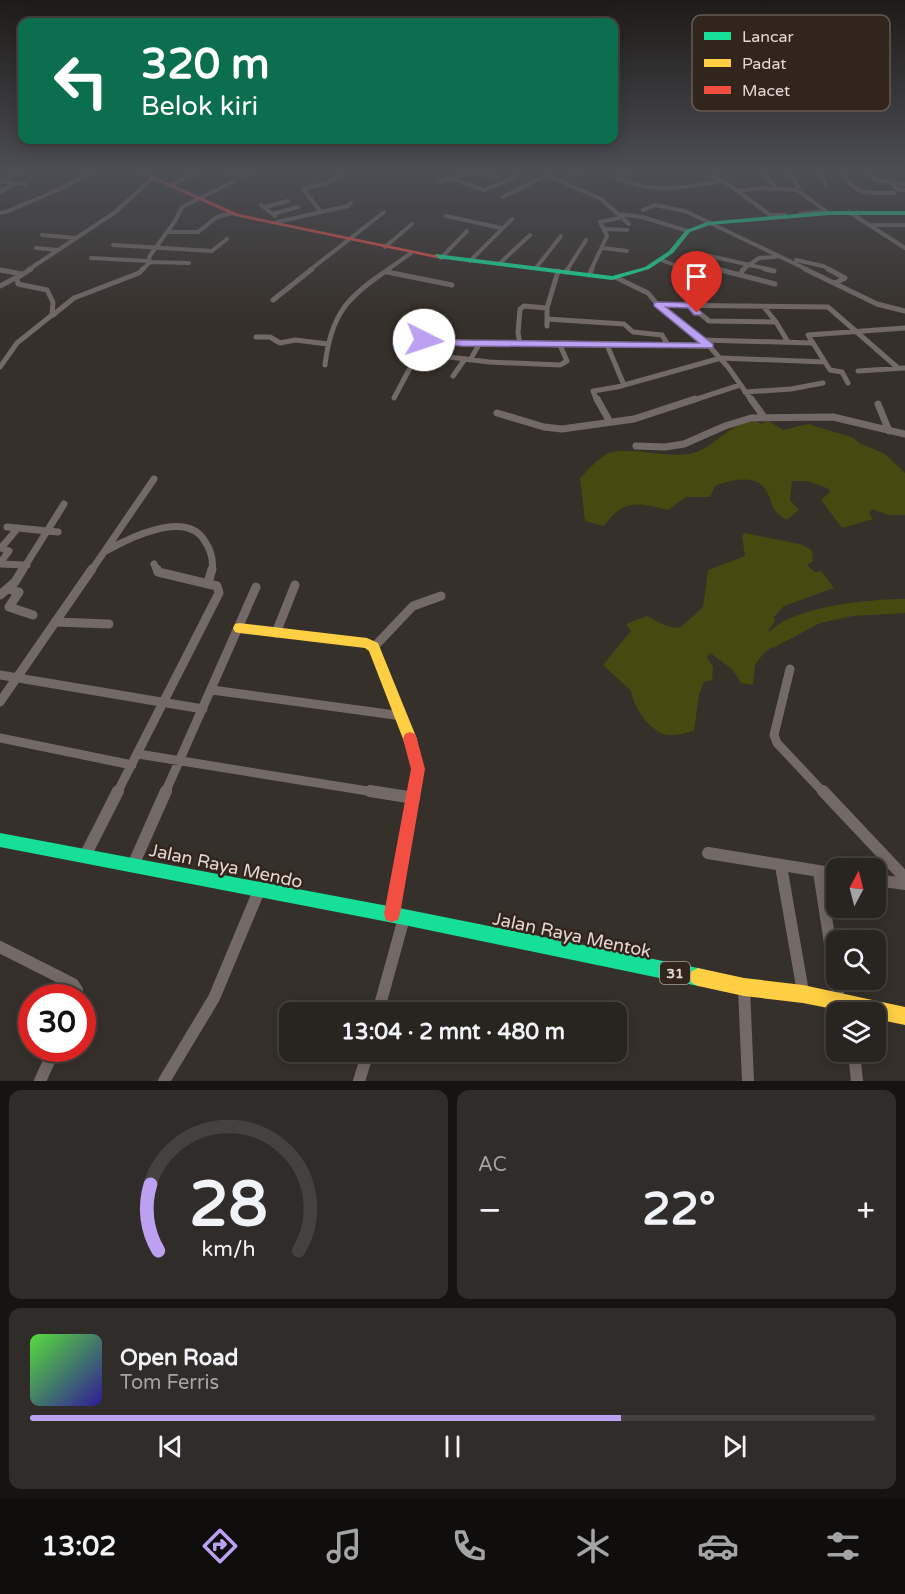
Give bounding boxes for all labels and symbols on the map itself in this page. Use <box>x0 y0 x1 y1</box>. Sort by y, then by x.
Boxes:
legend <box>692 15 890 111</box>
text: Lancar <box>742 27 794 47</box>
text: Padat <box>742 54 786 74</box>
text: Macet <box>742 81 790 101</box>
pin <box>671 251 722 313</box>
position arrow <box>392 308 456 372</box>
street label: Jalan Raya Mendo <box>147 839 305 893</box>
north arrow <box>826 858 886 918</box>
street label: Jalan Raya Mentok <box>491 907 653 963</box>
road number: 31 <box>660 962 690 984</box>
speed limit sign: 30 <box>18 984 96 1062</box>

